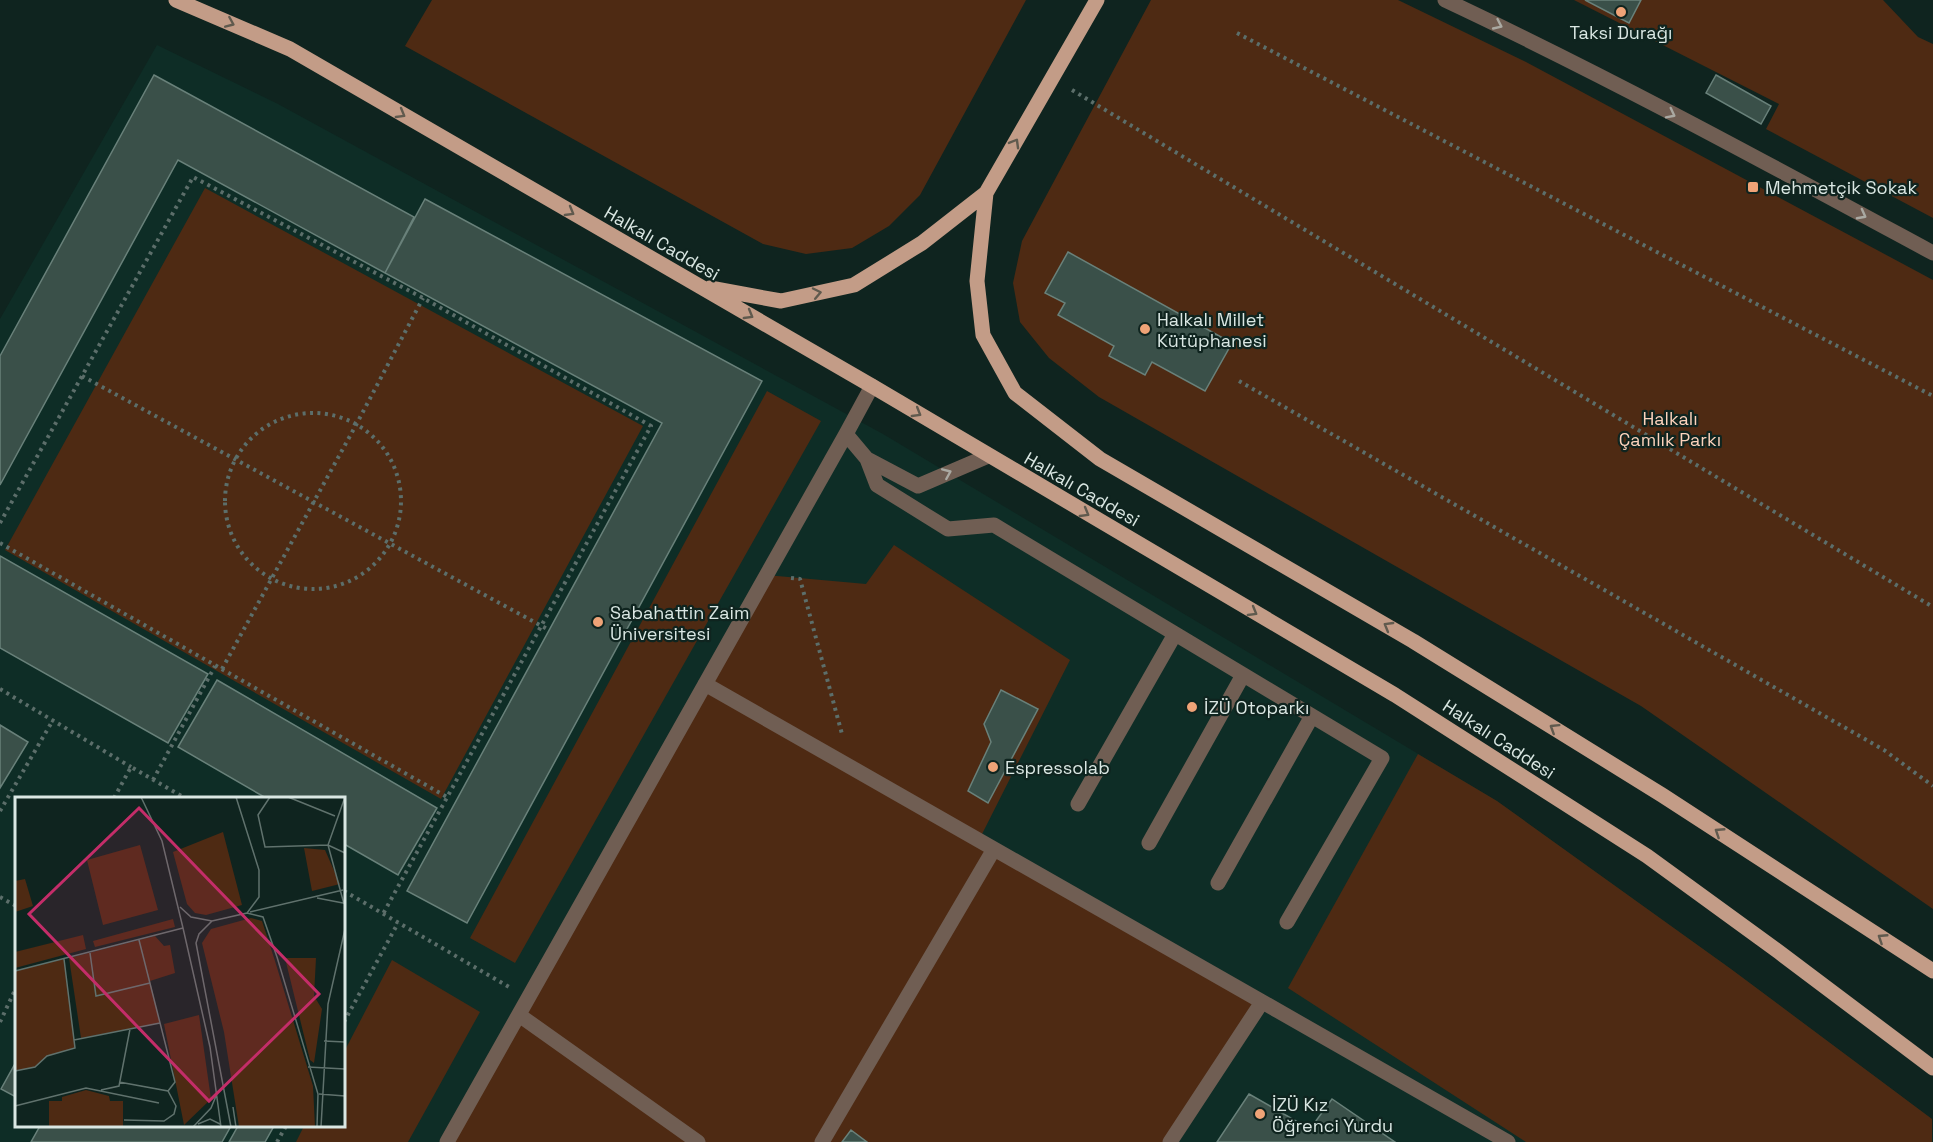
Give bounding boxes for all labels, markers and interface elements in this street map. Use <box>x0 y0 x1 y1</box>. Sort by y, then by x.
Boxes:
marker: Taksi Durağı <box>1614 5 1628 19</box>
one-way arrow <box>223 16 234 28</box>
one-way arrow <box>1492 18 1503 30</box>
place label: Taksi Durağı <box>1570 21 1672 44</box>
one-way arrow <box>395 107 406 119</box>
one-way arrow <box>1665 107 1676 118</box>
one-way arrow <box>1008 139 1019 149</box>
place label: Mehmetçik Sokak <box>1765 176 1917 199</box>
marker: Mehmetçik Sokak <box>1746 180 1760 194</box>
street label: Halkalı Caddesi <box>600 201 724 285</box>
one-way arrow <box>564 205 574 216</box>
one-way arrow <box>1856 208 1866 219</box>
one-way arrow <box>812 288 822 301</box>
one-way arrow <box>743 308 753 319</box>
place label: Halkalı Millet Kütüphanesi <box>1157 308 1267 352</box>
marker: Halkalı Millet Kütüphanesi <box>1138 322 1152 336</box>
one-way arrow <box>911 406 921 418</box>
park label: Halkalı Çamlık Parkı <box>1619 407 1721 451</box>
street label: Halkalı Caddesi <box>1020 447 1144 531</box>
one-way arrow <box>941 469 952 481</box>
one-way arrow <box>1079 506 1089 517</box>
place label: Sabahattin Zaim Üniversitesi <box>610 601 749 645</box>
one-way arrow <box>1247 604 1257 616</box>
marker: Sabahattin Zaim Üniversitesi <box>591 615 605 629</box>
one-way arrow <box>1384 622 1394 633</box>
street label: Halkalı Caddesi <box>1439 694 1559 784</box>
place label: İZÜ Otoparkı <box>1204 696 1309 719</box>
marker: İZÜ Otoparkı <box>1185 700 1199 714</box>
one-way arrow <box>1550 724 1561 735</box>
place label: Espressolab <box>1005 756 1110 779</box>
marker: Espressolab <box>986 760 1000 774</box>
inset map <box>15 797 345 1127</box>
one-way arrow <box>1715 828 1726 839</box>
one-way arrow <box>1878 934 1889 945</box>
place label: İZÜ Kız Öğrenci Yurdu <box>1272 1093 1393 1137</box>
marker: İZÜ Kız Öğrenci Yurdu <box>1253 1107 1267 1121</box>

